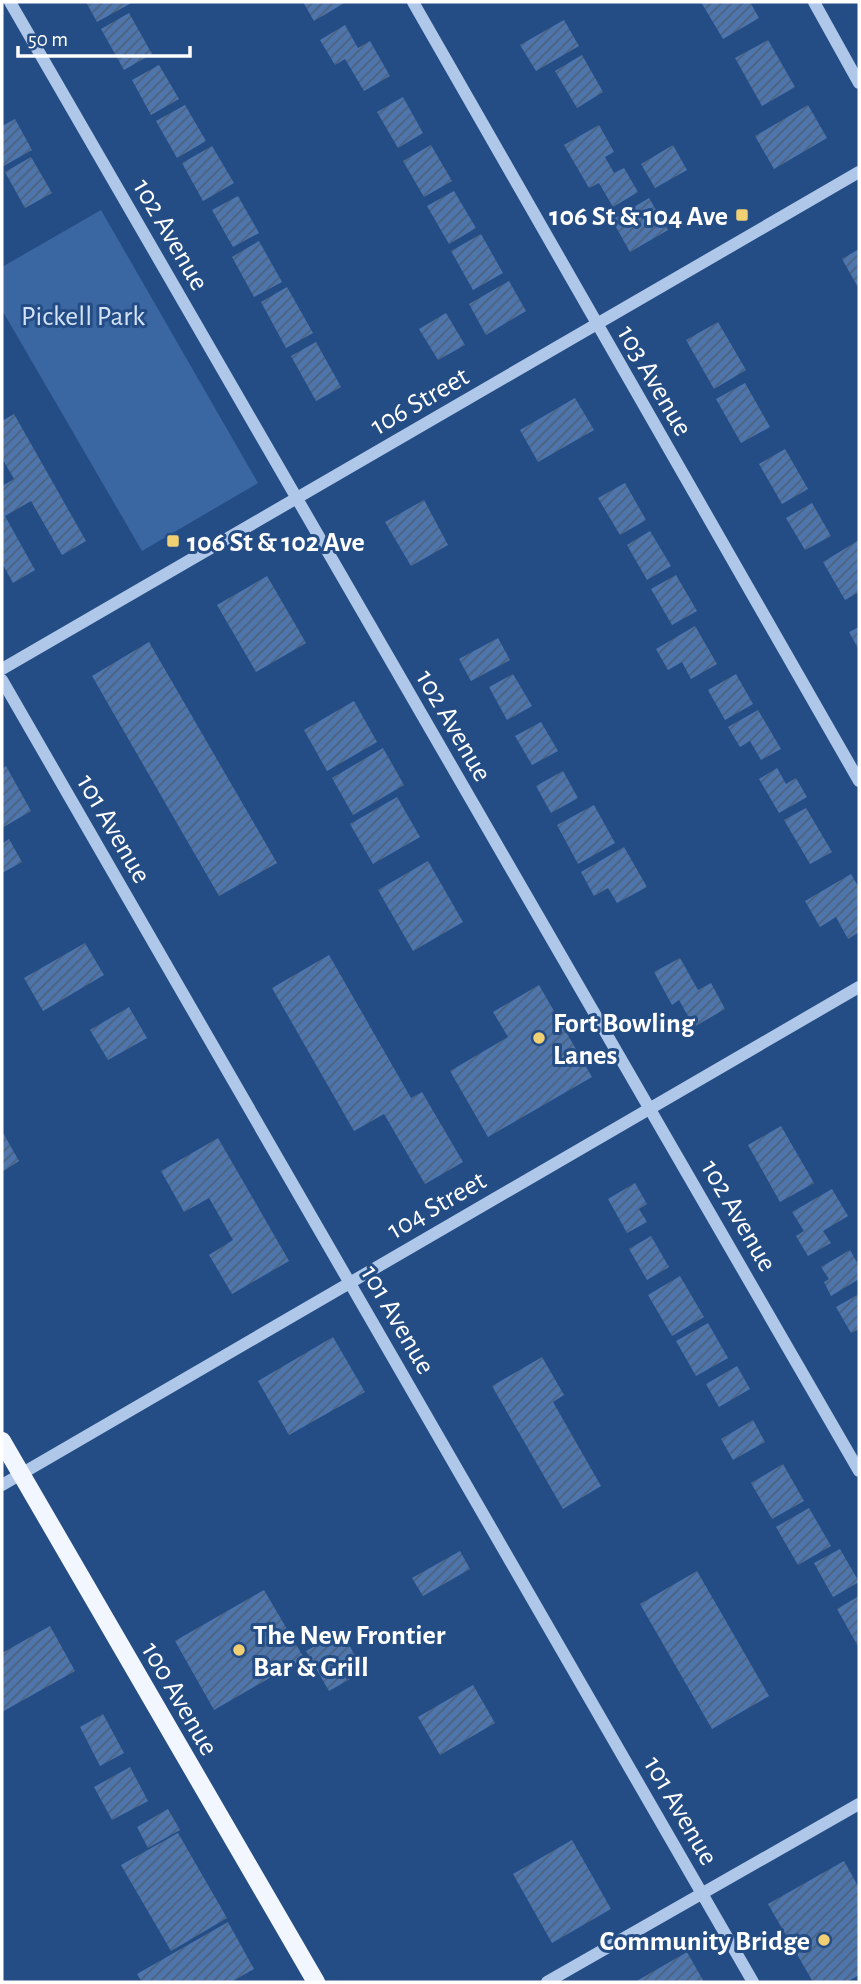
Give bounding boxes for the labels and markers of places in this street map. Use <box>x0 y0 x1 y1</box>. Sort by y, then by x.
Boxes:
place label: 106 St & 104 Ave <box>549 203 728 231</box>
marker: 106 St & 104 Ave <box>734 207 750 223</box>
place label: 106 St & 102 Ave <box>187 529 365 557</box>
marker: 106 St & 102 Ave <box>165 533 181 549</box>
place label: Fort Bowling Lanes <box>553 1010 696 1070</box>
marker: Fort Bowling Lanes <box>531 1030 547 1046</box>
place label: The New Frontier Bar & Grill <box>253 1622 446 1682</box>
marker: The New Frontier Bar & Grill <box>231 1642 247 1658</box>
place label: Community Bridge <box>600 1928 810 1956</box>
marker: Community Bridge <box>816 1932 832 1948</box>

